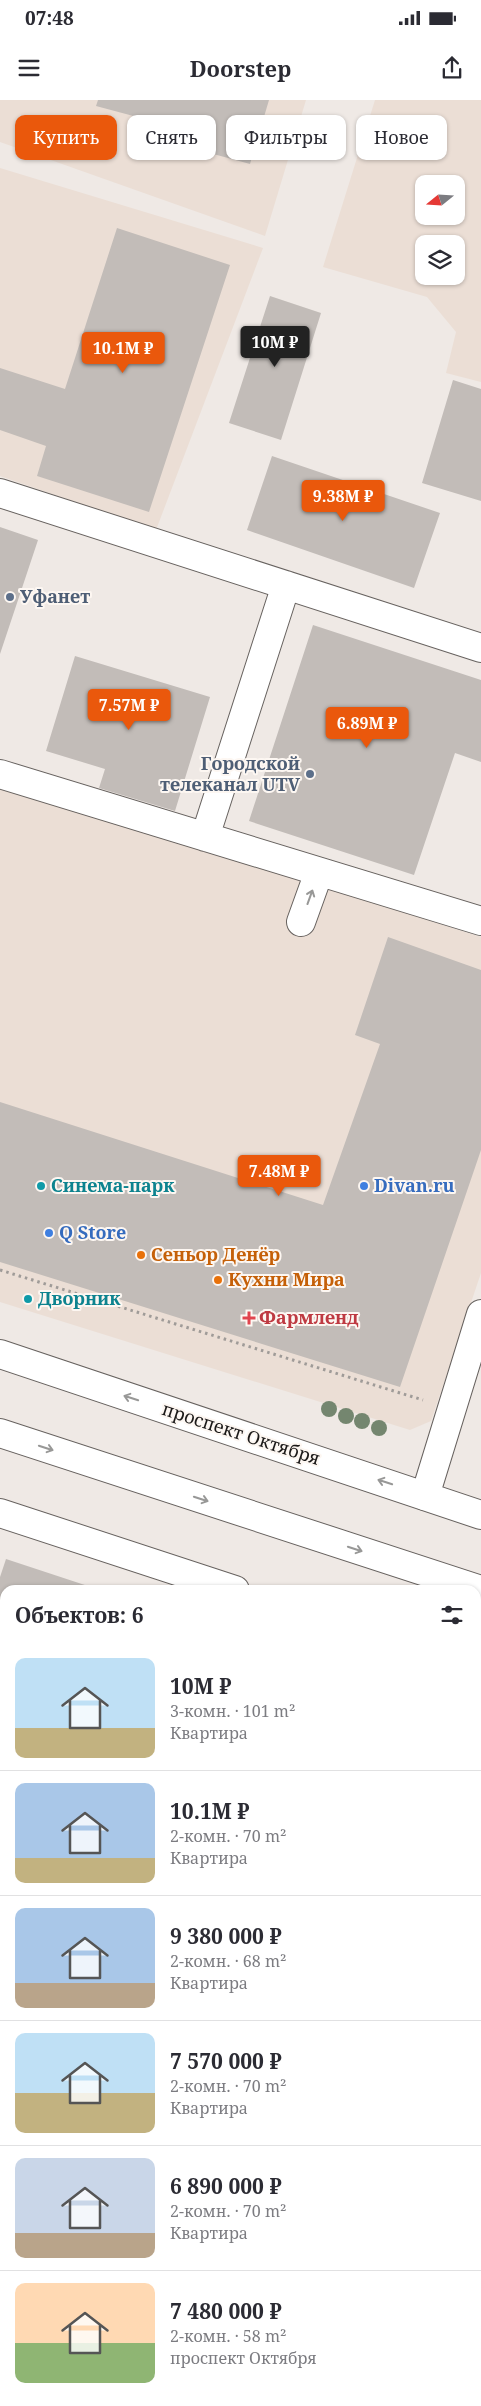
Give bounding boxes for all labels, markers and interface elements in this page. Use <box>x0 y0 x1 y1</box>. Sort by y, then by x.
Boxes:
text: 07:48 <box>25 5 74 31</box>
text: Doorstep <box>190 53 291 83</box>
icon: menu <box>15 54 43 82</box>
icon: share <box>438 54 466 82</box>
chip: Купить <box>15 115 117 160</box>
chip: Снять <box>127 115 216 160</box>
chip: Фильтры <box>226 115 346 160</box>
chip: Новое <box>356 115 447 160</box>
north arrow <box>415 175 465 225</box>
map controls <box>415 175 465 285</box>
button: layers <box>415 235 465 285</box>
pin: 10M ₽ <box>240 326 310 368</box>
text: 10M ₽ <box>252 331 298 353</box>
pin: 10.1M ₽ <box>77 332 169 374</box>
text: 10.1M ₽ <box>93 337 153 359</box>
pin: 9.38M ₽ <box>297 480 389 522</box>
text: 9.38M ₽ <box>313 485 373 507</box>
place label: Уфанет <box>20 584 90 608</box>
marker: Уфанет <box>4 591 16 603</box>
pin: 7.57M ₽ <box>83 688 175 731</box>
text: 7.57M ₽ <box>99 694 159 716</box>
pin: 6.89M ₽ <box>321 706 413 749</box>
text: 6.89M ₽ <box>337 712 397 734</box>
place label: Городской телеканал UTV <box>160 751 300 796</box>
marker: Городской телеканал UTV <box>304 768 316 780</box>
one-way arrow <box>306 890 315 905</box>
pin: 7.48M ₽ <box>233 1154 325 1197</box>
text: 7.48M ₽ <box>249 1160 309 1182</box>
place label: Синема-парк <box>51 1173 175 1197</box>
place label: Divan.ru <box>374 1173 455 1197</box>
marker: Синема-парк <box>35 1180 47 1192</box>
marker: Divan.ru <box>358 1180 370 1192</box>
place label: Q Store <box>59 1220 126 1244</box>
marker: Q Store <box>43 1227 55 1239</box>
place label: Сеньор Денёр <box>151 1242 280 1266</box>
marker: Сеньор Денёр <box>135 1249 147 1261</box>
place label: Кухни Мира <box>228 1267 345 1291</box>
marker: Кухни Мира <box>212 1274 224 1286</box>
place label: Дворник <box>38 1286 121 1310</box>
marker: Дворник <box>22 1293 34 1305</box>
place label: Фармленд <box>259 1305 358 1329</box>
marker: Фармленд <box>243 1312 255 1324</box>
one-way arrow <box>124 1393 140 1402</box>
street label: проспект Октября <box>159 1396 323 1470</box>
one-way arrow <box>38 1444 54 1453</box>
one-way arrow <box>378 1477 394 1487</box>
one-way arrow <box>192 1494 208 1504</box>
one-way arrow <box>347 1545 363 1554</box>
text: Объектов: 6 <box>15 1601 144 1629</box>
icon: filters <box>438 1601 466 1629</box>
text: 10M ₽ <box>170 1672 232 1700</box>
icon: home <box>55 1678 115 1738</box>
text: 3-комн. · 101 m² <box>170 1700 295 1722</box>
text: Квартира <box>170 1722 248 1744</box>
text: 10.1M ₽ <box>170 1797 250 1825</box>
icon: home <box>55 1803 115 1863</box>
text: 2-комн. · 70 m² <box>170 1825 286 1847</box>
text: Квартира <box>170 1847 248 1869</box>
text: 9 380 000 ₽ <box>170 1922 282 1950</box>
icon: home <box>55 1928 115 1988</box>
text: 2-комн. · 68 m² <box>170 1950 286 1972</box>
text: Квартира <box>170 1972 248 1994</box>
text: 7 570 000 ₽ <box>170 2047 282 2075</box>
icon: home <box>55 2053 115 2113</box>
text: 2-комн. · 70 m² <box>170 2075 286 2097</box>
text: Квартира <box>170 2097 248 2119</box>
text: 6 890 000 ₽ <box>170 2172 282 2200</box>
icon: home <box>55 2178 115 2238</box>
text: 2-комн. · 70 m² <box>170 2200 286 2222</box>
text: Квартира <box>170 2222 248 2244</box>
text: 7 480 000 ₽ <box>170 2297 282 2325</box>
icon: home <box>55 2303 115 2363</box>
text: 2-комн. · 58 m² <box>170 2325 286 2347</box>
text: проспект Октября <box>170 2347 317 2369</box>

